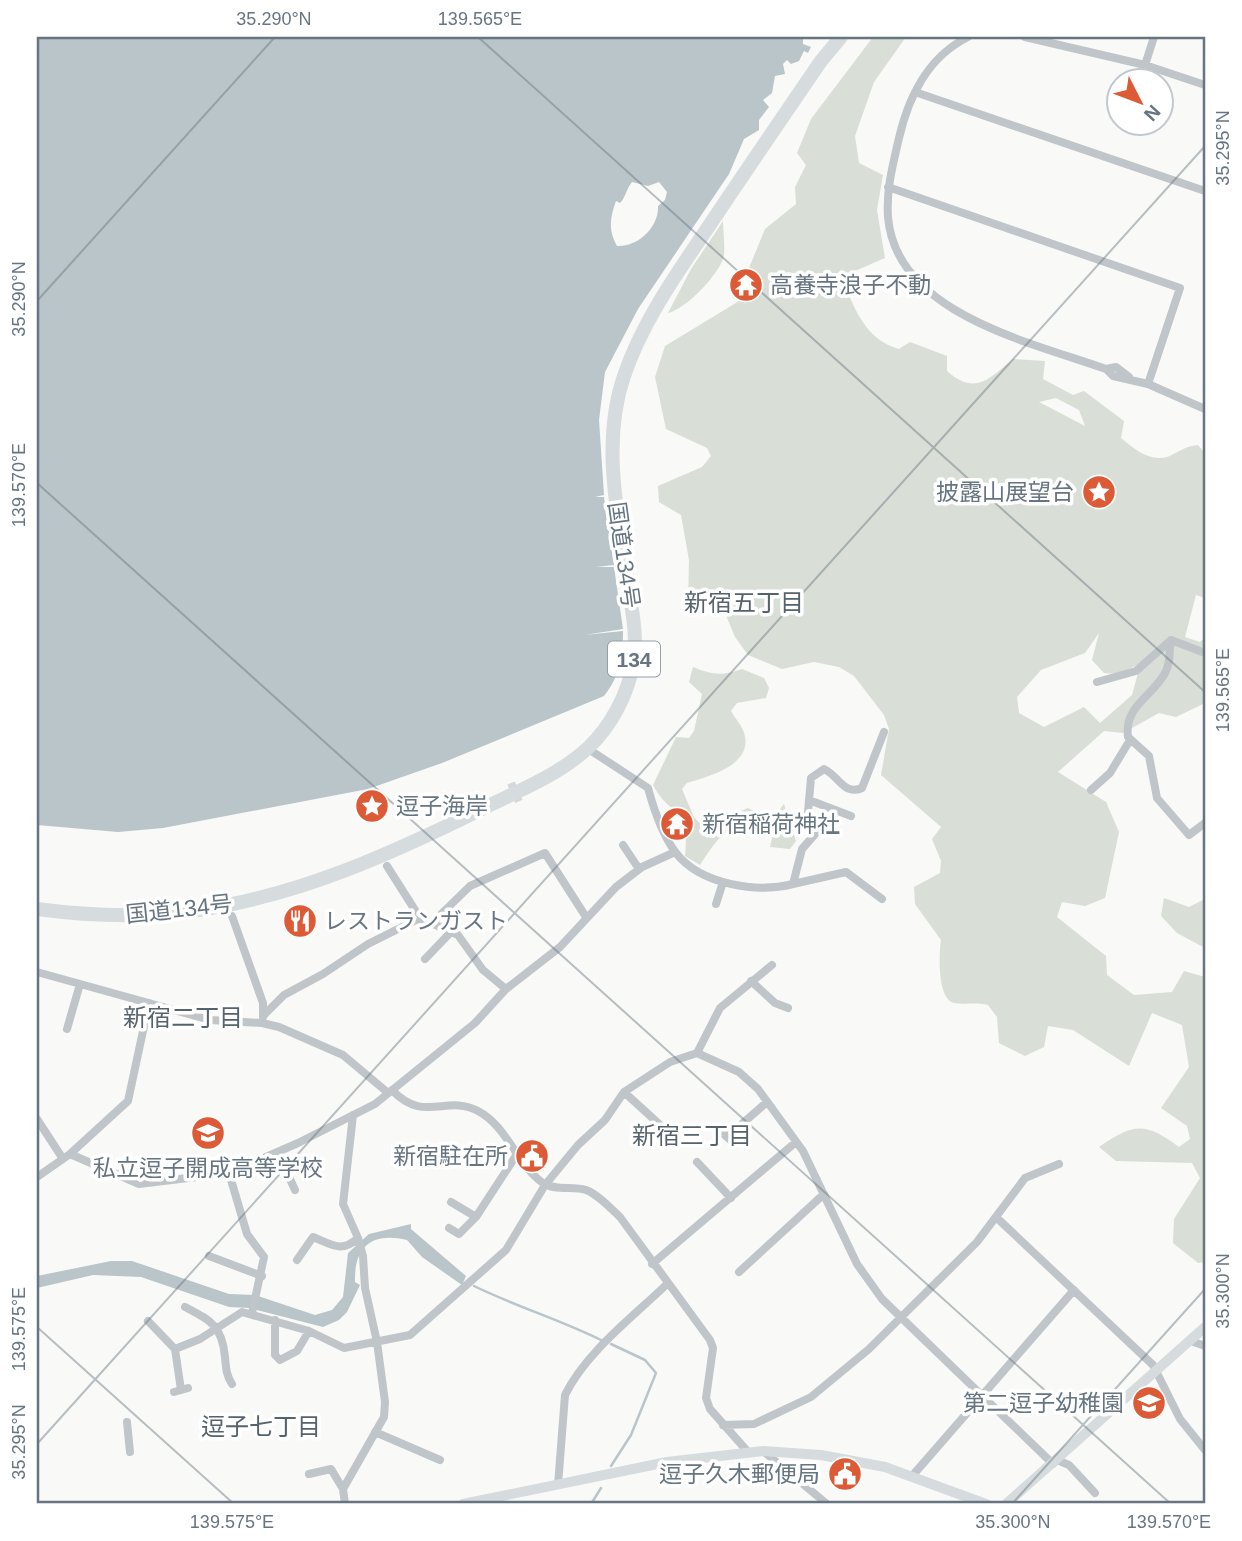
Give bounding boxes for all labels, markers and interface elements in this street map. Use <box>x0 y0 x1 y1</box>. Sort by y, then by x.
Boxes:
text: 35.290°N <box>236 9 312 29</box>
text: 139.565°E <box>438 9 522 29</box>
north arrow <box>1106 66 1176 136</box>
text: N <box>1140 101 1165 125</box>
text: 35.295°N <box>1213 110 1233 186</box>
text: 35.290°N <box>9 261 29 337</box>
temple icon: 高養寺浪子不動 <box>727 266 765 304</box>
place label: 高養寺浪子不動 <box>770 272 931 298</box>
text: 139.570°E <box>9 443 29 527</box>
place icon: 披露山展望台 <box>1080 473 1118 511</box>
place label: 披露山展望台 <box>936 479 1074 505</box>
street label: 国道134号 <box>604 500 644 610</box>
district label: 新宿五丁目 <box>684 589 804 616</box>
road number: 134 <box>608 642 660 676</box>
text: 139.565°E <box>1213 648 1233 732</box>
place icon: 逗子海岸 <box>353 787 391 825</box>
place label: 逗子海岸 <box>396 793 488 819</box>
temple icon: 新宿稲荷神社 <box>658 805 696 843</box>
place label: 新宿稲荷神社 <box>702 811 840 837</box>
street label: 国道134号 <box>124 890 234 928</box>
restaurant icon: レストランガスト <box>281 902 319 940</box>
place label: レストランガスト <box>324 908 508 934</box>
district label: 新宿二丁目 <box>123 1004 243 1031</box>
school or university icon: 私立逗子開成高等学校 <box>189 1114 227 1152</box>
district label: 新宿三丁目 <box>632 1122 752 1149</box>
public building icon: 新宿駐在所 <box>513 1137 551 1175</box>
place label: 新宿駐在所 <box>393 1143 508 1169</box>
place label: 私立逗子開成高等学校 <box>93 1155 323 1181</box>
text: 35.300°N <box>1213 1253 1233 1329</box>
text: 139.575°E <box>9 1287 29 1371</box>
school or university icon: 第二逗子幼稚園 <box>1130 1384 1168 1422</box>
place label: 第二逗子幼稚園 <box>963 1390 1124 1416</box>
text: 35.295°N <box>9 1404 29 1480</box>
district label: 逗子七丁目 <box>201 1413 321 1440</box>
public building icon: 逗子久木郵便局 <box>826 1455 864 1493</box>
place label: 逗子久木郵便局 <box>659 1461 820 1487</box>
text: 139.575°E <box>190 1512 274 1532</box>
text: 35.300°N <box>975 1512 1051 1532</box>
text: 139.570°E <box>1127 1512 1211 1532</box>

